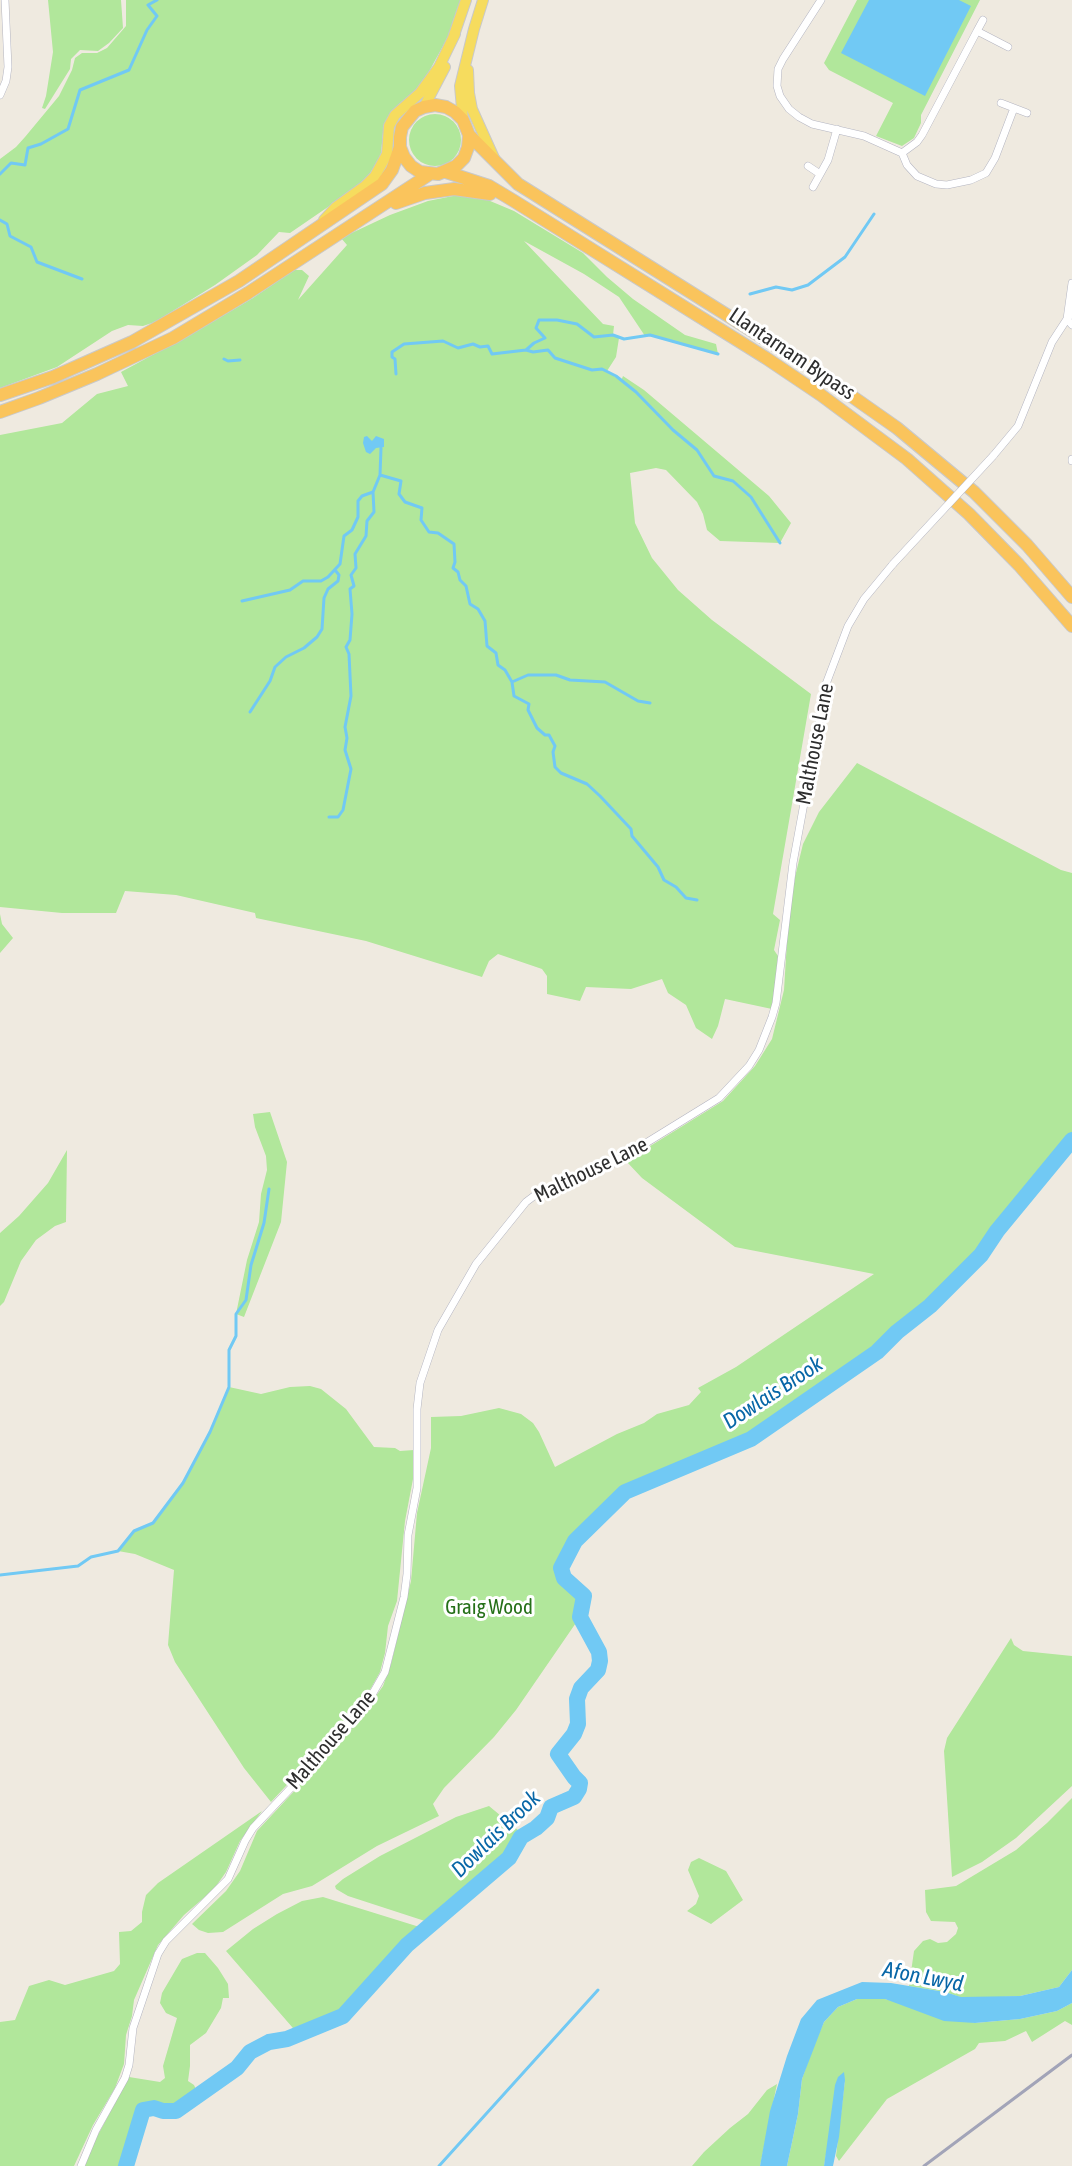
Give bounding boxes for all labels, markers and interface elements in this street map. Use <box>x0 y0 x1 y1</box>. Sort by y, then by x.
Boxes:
street label: Llantarnam Bypass <box>724 303 860 405</box>
street label: Malthouse Lane <box>791 681 839 807</box>
street label: Malthouse Lane <box>530 1132 652 1208</box>
water label: Dowlais Brook <box>718 1351 828 1435</box>
park label: Graig Wood <box>445 1594 533 1620</box>
street label: Malthouse Lane <box>281 1685 381 1795</box>
water label: Dowlais Brook <box>446 1785 546 1883</box>
water label: Afon Lwyd <box>881 1956 965 1998</box>

